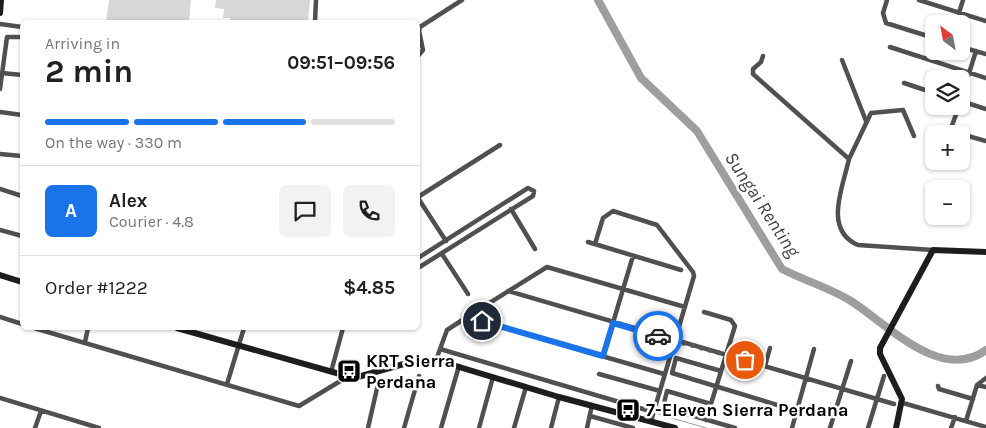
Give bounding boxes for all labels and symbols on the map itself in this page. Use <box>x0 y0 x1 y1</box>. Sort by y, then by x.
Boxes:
north arrow <box>925 15 970 60</box>
water label: Sungai Renting <box>720 148 805 262</box>
pin <box>461 300 503 342</box>
courier <box>633 311 683 361</box>
pin <box>724 339 766 381</box>
place label: KRT Sierra Perdana <box>366 350 455 393</box>
bus stop icon: KRT Sierra Perdana <box>336 358 362 384</box>
bus stop icon: 7-Eleven Sierra Perdana <box>615 397 641 423</box>
place label: 7-Eleven Sierra Perdana <box>646 399 848 421</box>

